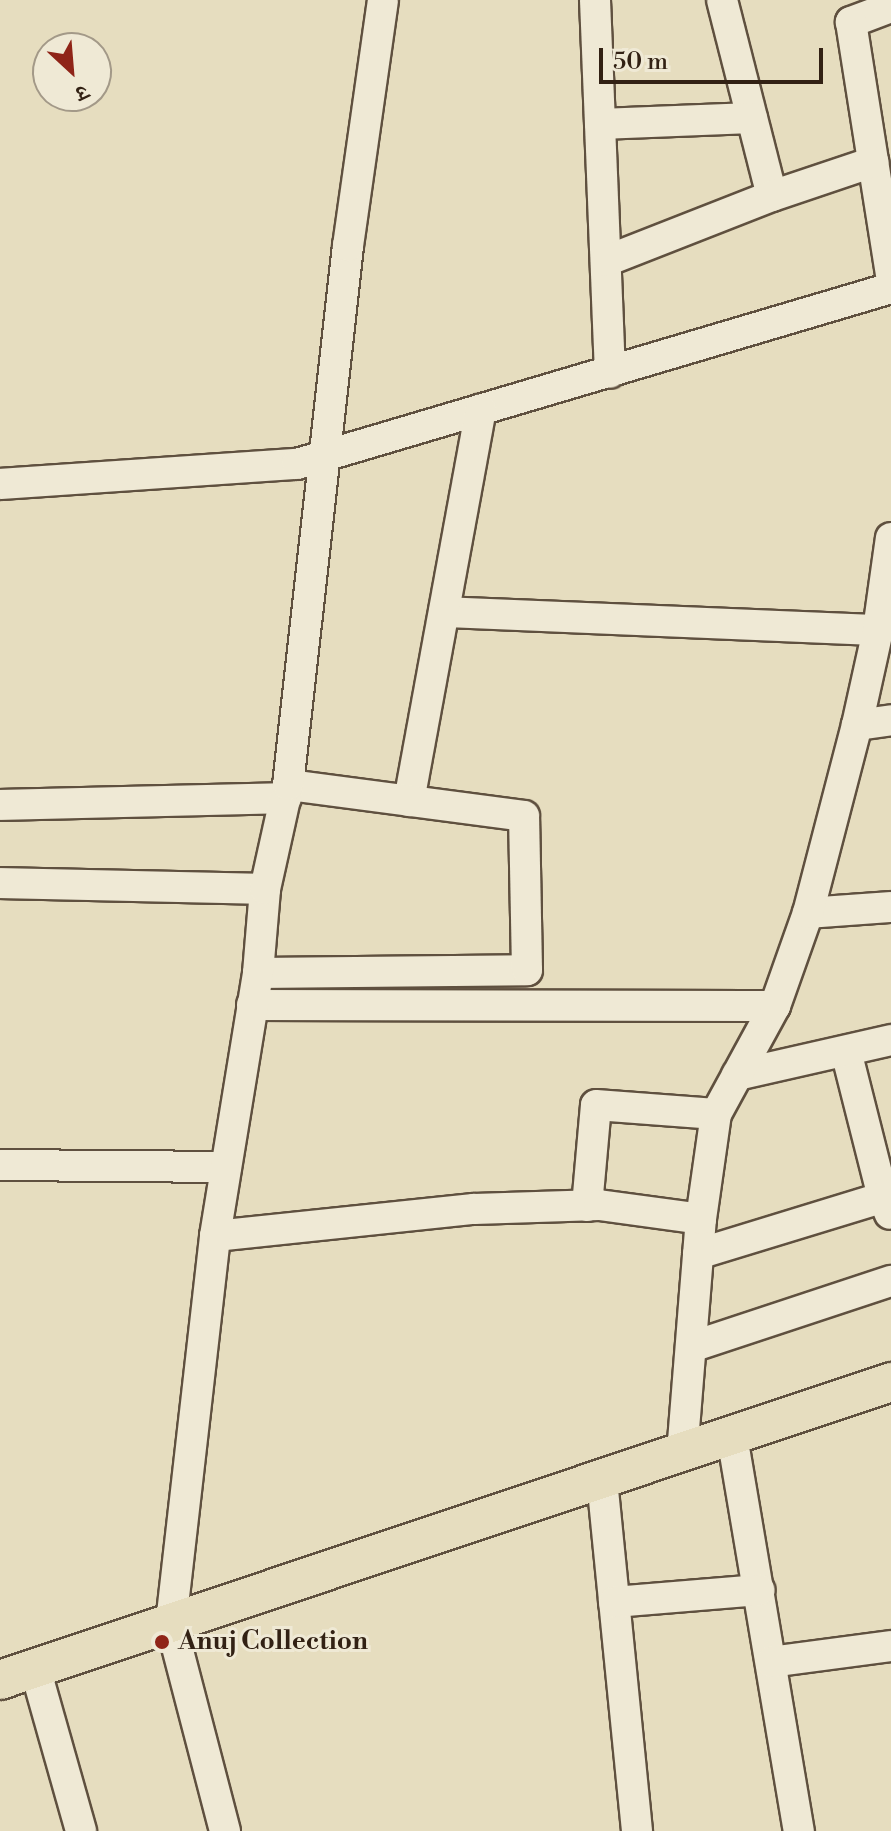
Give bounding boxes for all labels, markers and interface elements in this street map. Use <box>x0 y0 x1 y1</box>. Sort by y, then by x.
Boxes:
north arrow <box>32 32 112 112</box>
scale bar <box>603 32 827 82</box>
text: 50 m <box>613 47 668 77</box>
text: उ <box>71 78 93 107</box>
place label: Anuj Collection <box>178 1626 368 1658</box>
marker: Anuj Collection <box>153 1633 171 1651</box>

